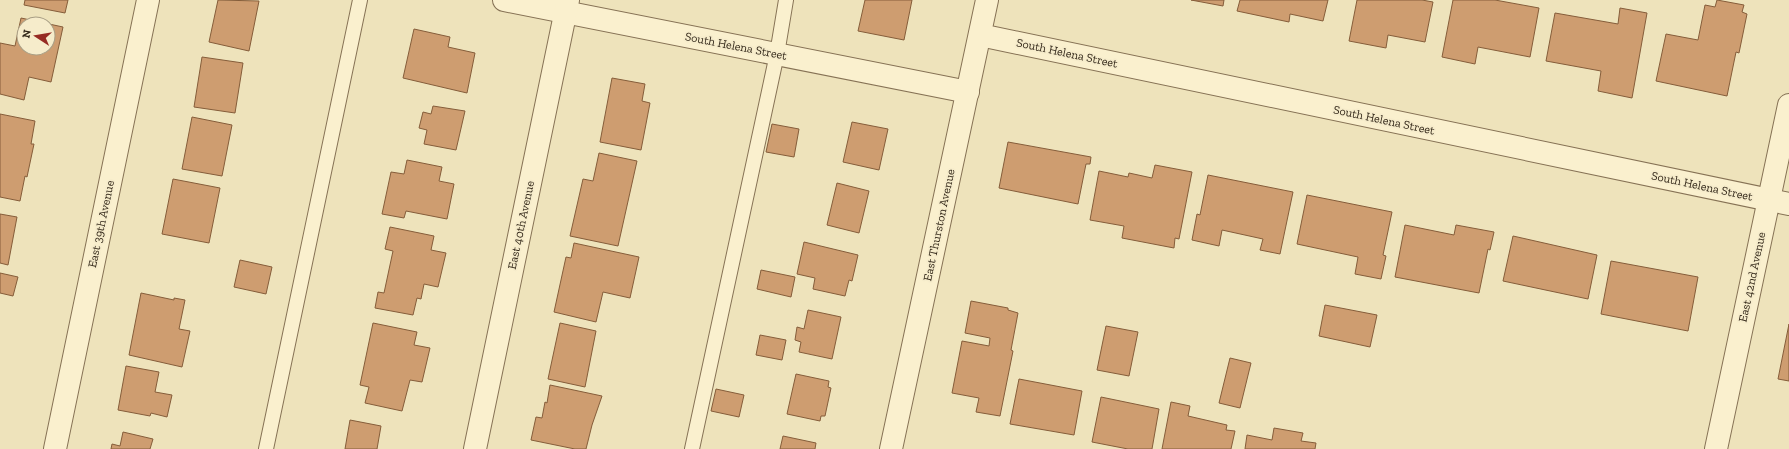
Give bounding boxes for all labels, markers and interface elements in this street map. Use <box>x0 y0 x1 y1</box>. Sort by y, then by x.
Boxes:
north arrow <box>16 16 56 56</box>
text: N <box>19 28 34 39</box>
street label: South Helena Street <box>684 29 789 63</box>
street label: South Helena Street <box>1015 35 1120 71</box>
street label: South Helena Street <box>1332 102 1437 138</box>
street label: East Thurston Avenue <box>920 167 958 282</box>
street label: South Helena Street <box>1650 168 1755 204</box>
street label: East 39th Avenue <box>85 179 117 269</box>
street label: East 40th Avenue <box>505 179 537 271</box>
street label: East 42nd Avenue <box>1736 230 1768 323</box>

